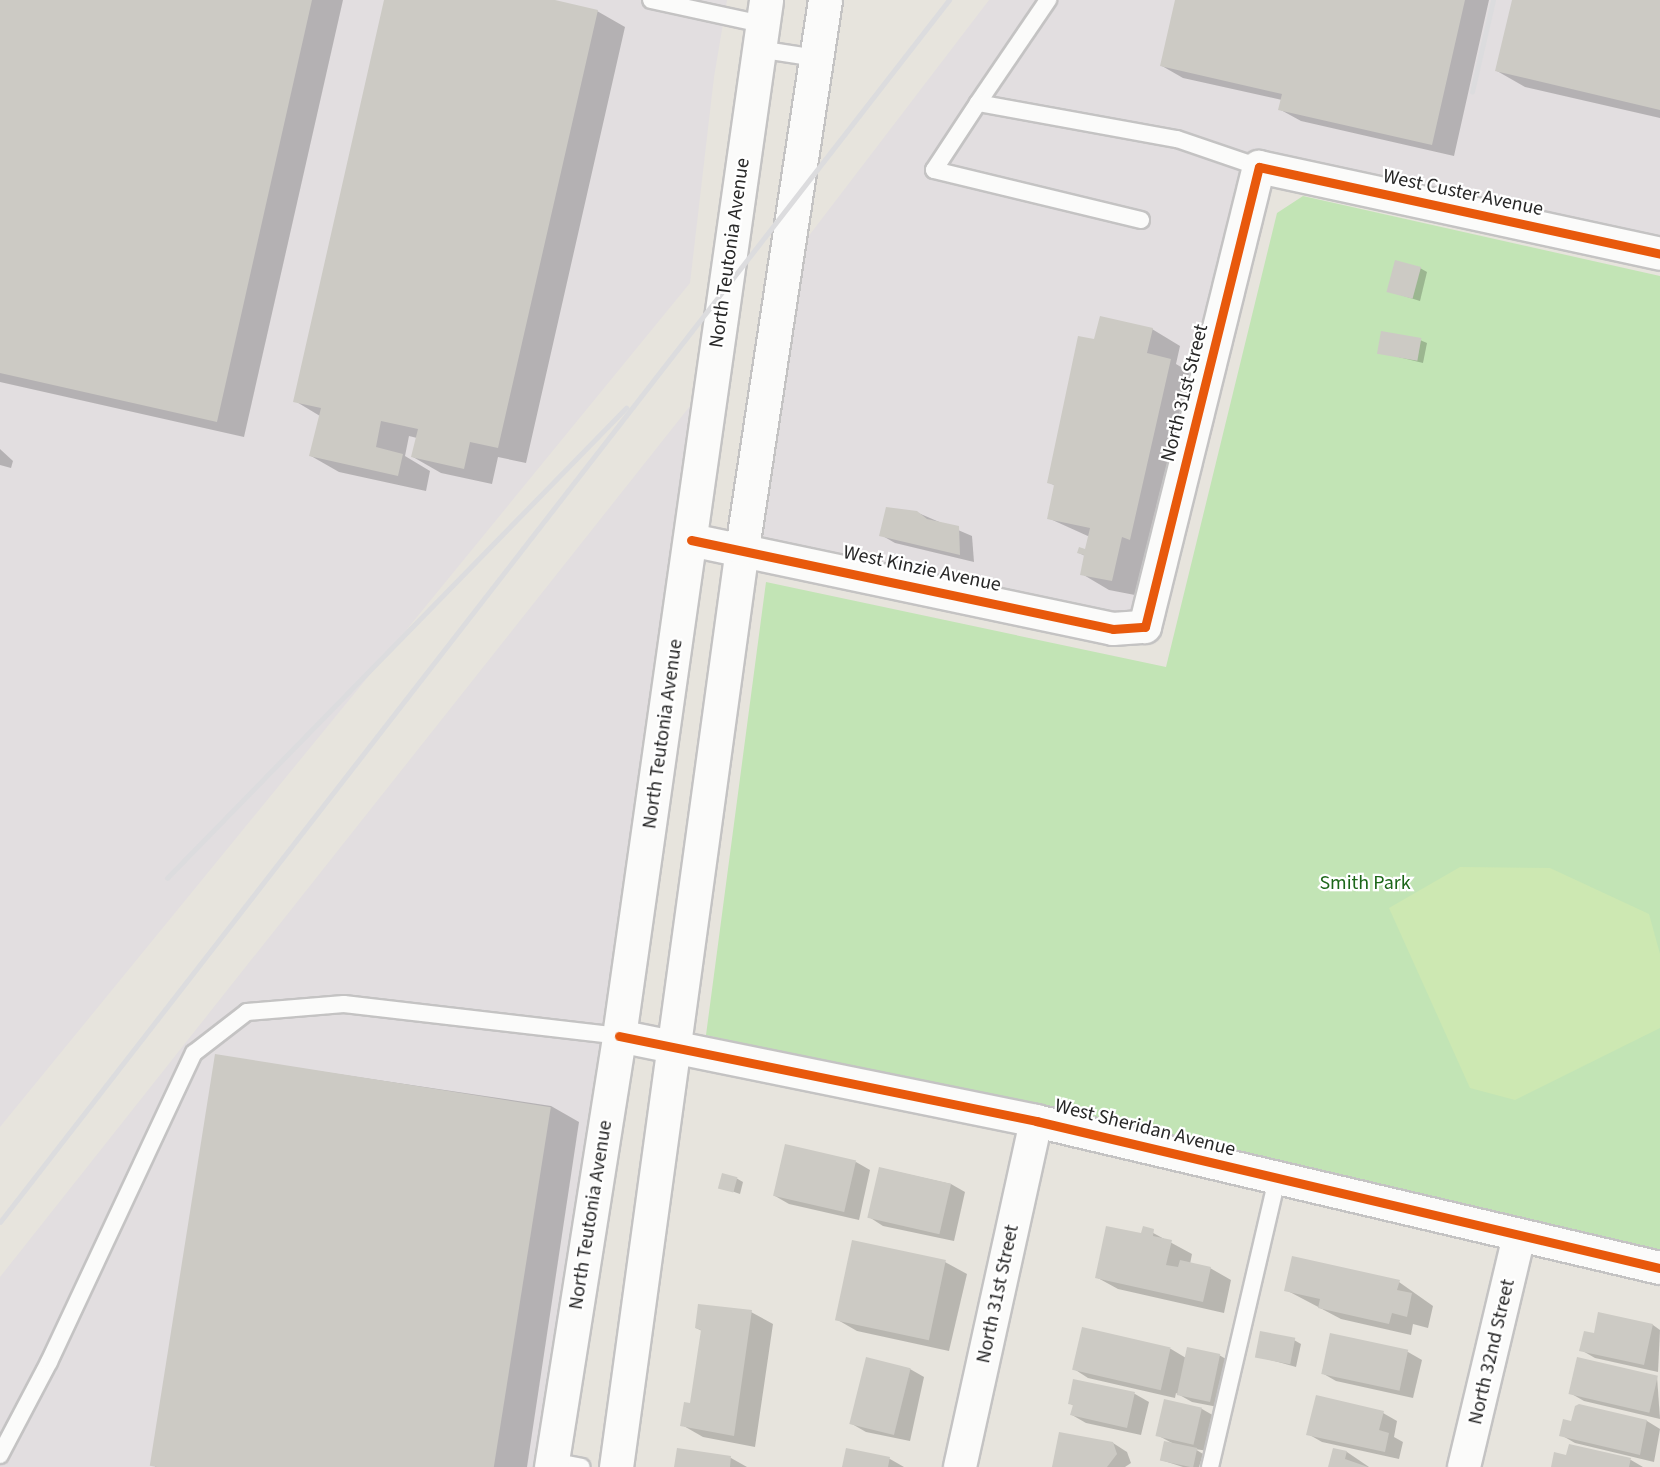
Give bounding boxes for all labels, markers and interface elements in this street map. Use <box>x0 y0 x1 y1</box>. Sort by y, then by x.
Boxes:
street label: North Teutonia Avenue <box>705 157 755 349</box>
street label: West Custer Avenue <box>1381 164 1545 222</box>
street label: North 31st Street <box>1156 322 1214 464</box>
street label: West Kinzie Avenue <box>841 541 1003 597</box>
street label: North Teutonia Avenue <box>638 638 688 830</box>
park label: Smith Park <box>1319 871 1411 895</box>
street label: West Sheridan Avenue <box>1052 1094 1238 1162</box>
street label: North Teutonia Avenue <box>564 1119 618 1311</box>
street label: North 31st Street <box>972 1223 1024 1365</box>
street label: North 32nd Street <box>1464 1277 1520 1427</box>

